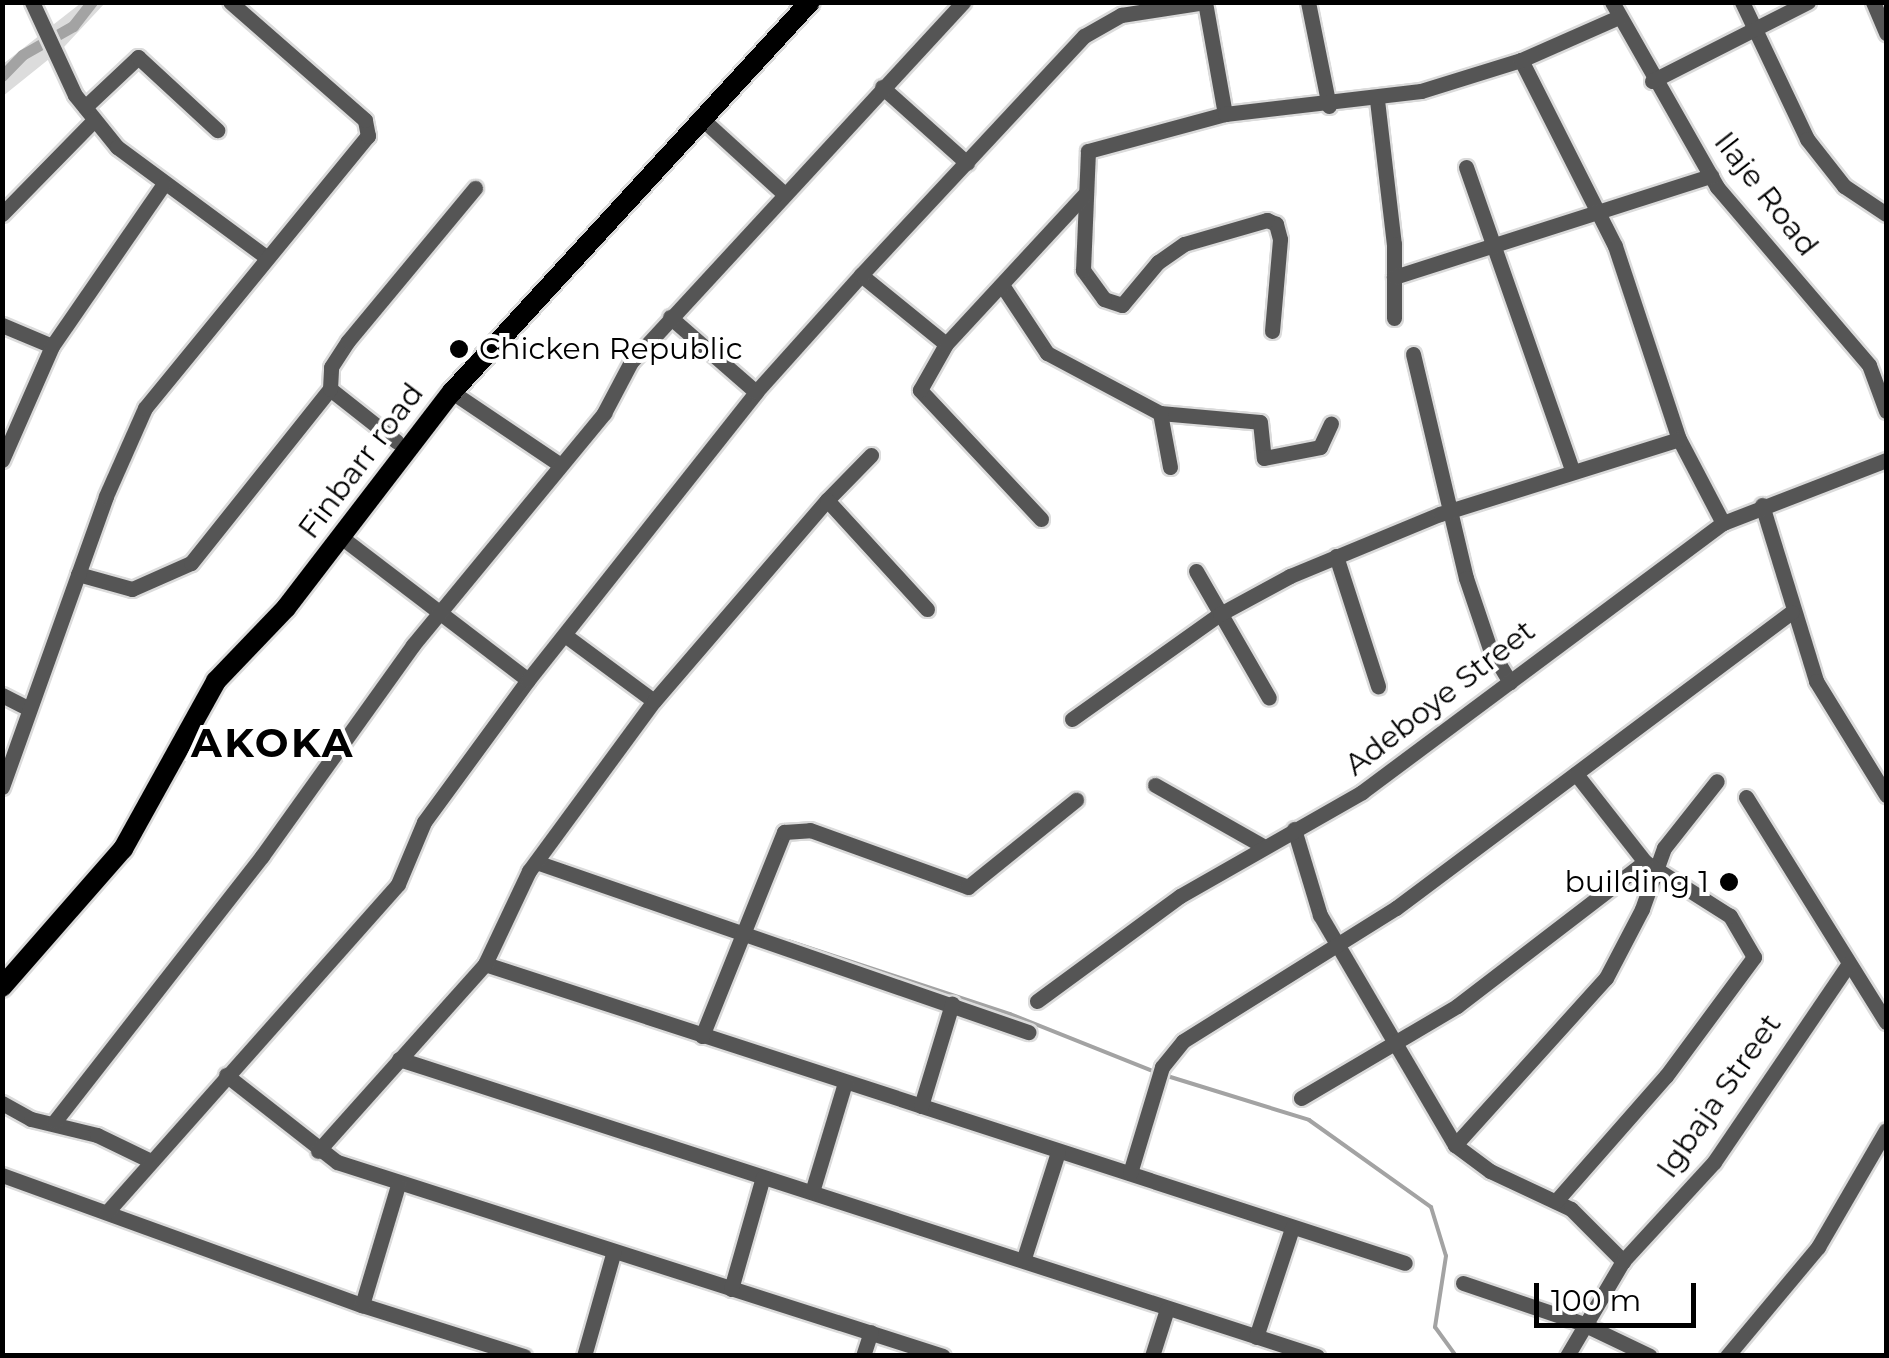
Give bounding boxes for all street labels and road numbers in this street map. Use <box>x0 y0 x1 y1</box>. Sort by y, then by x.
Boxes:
street label: Ilaje Road <box>1706 125 1826 263</box>
street label: Finbarr road <box>291 376 431 546</box>
street label: Adeboye Street <box>1338 613 1542 783</box>
street label: Igbaja Street <box>1649 1007 1789 1185</box>

